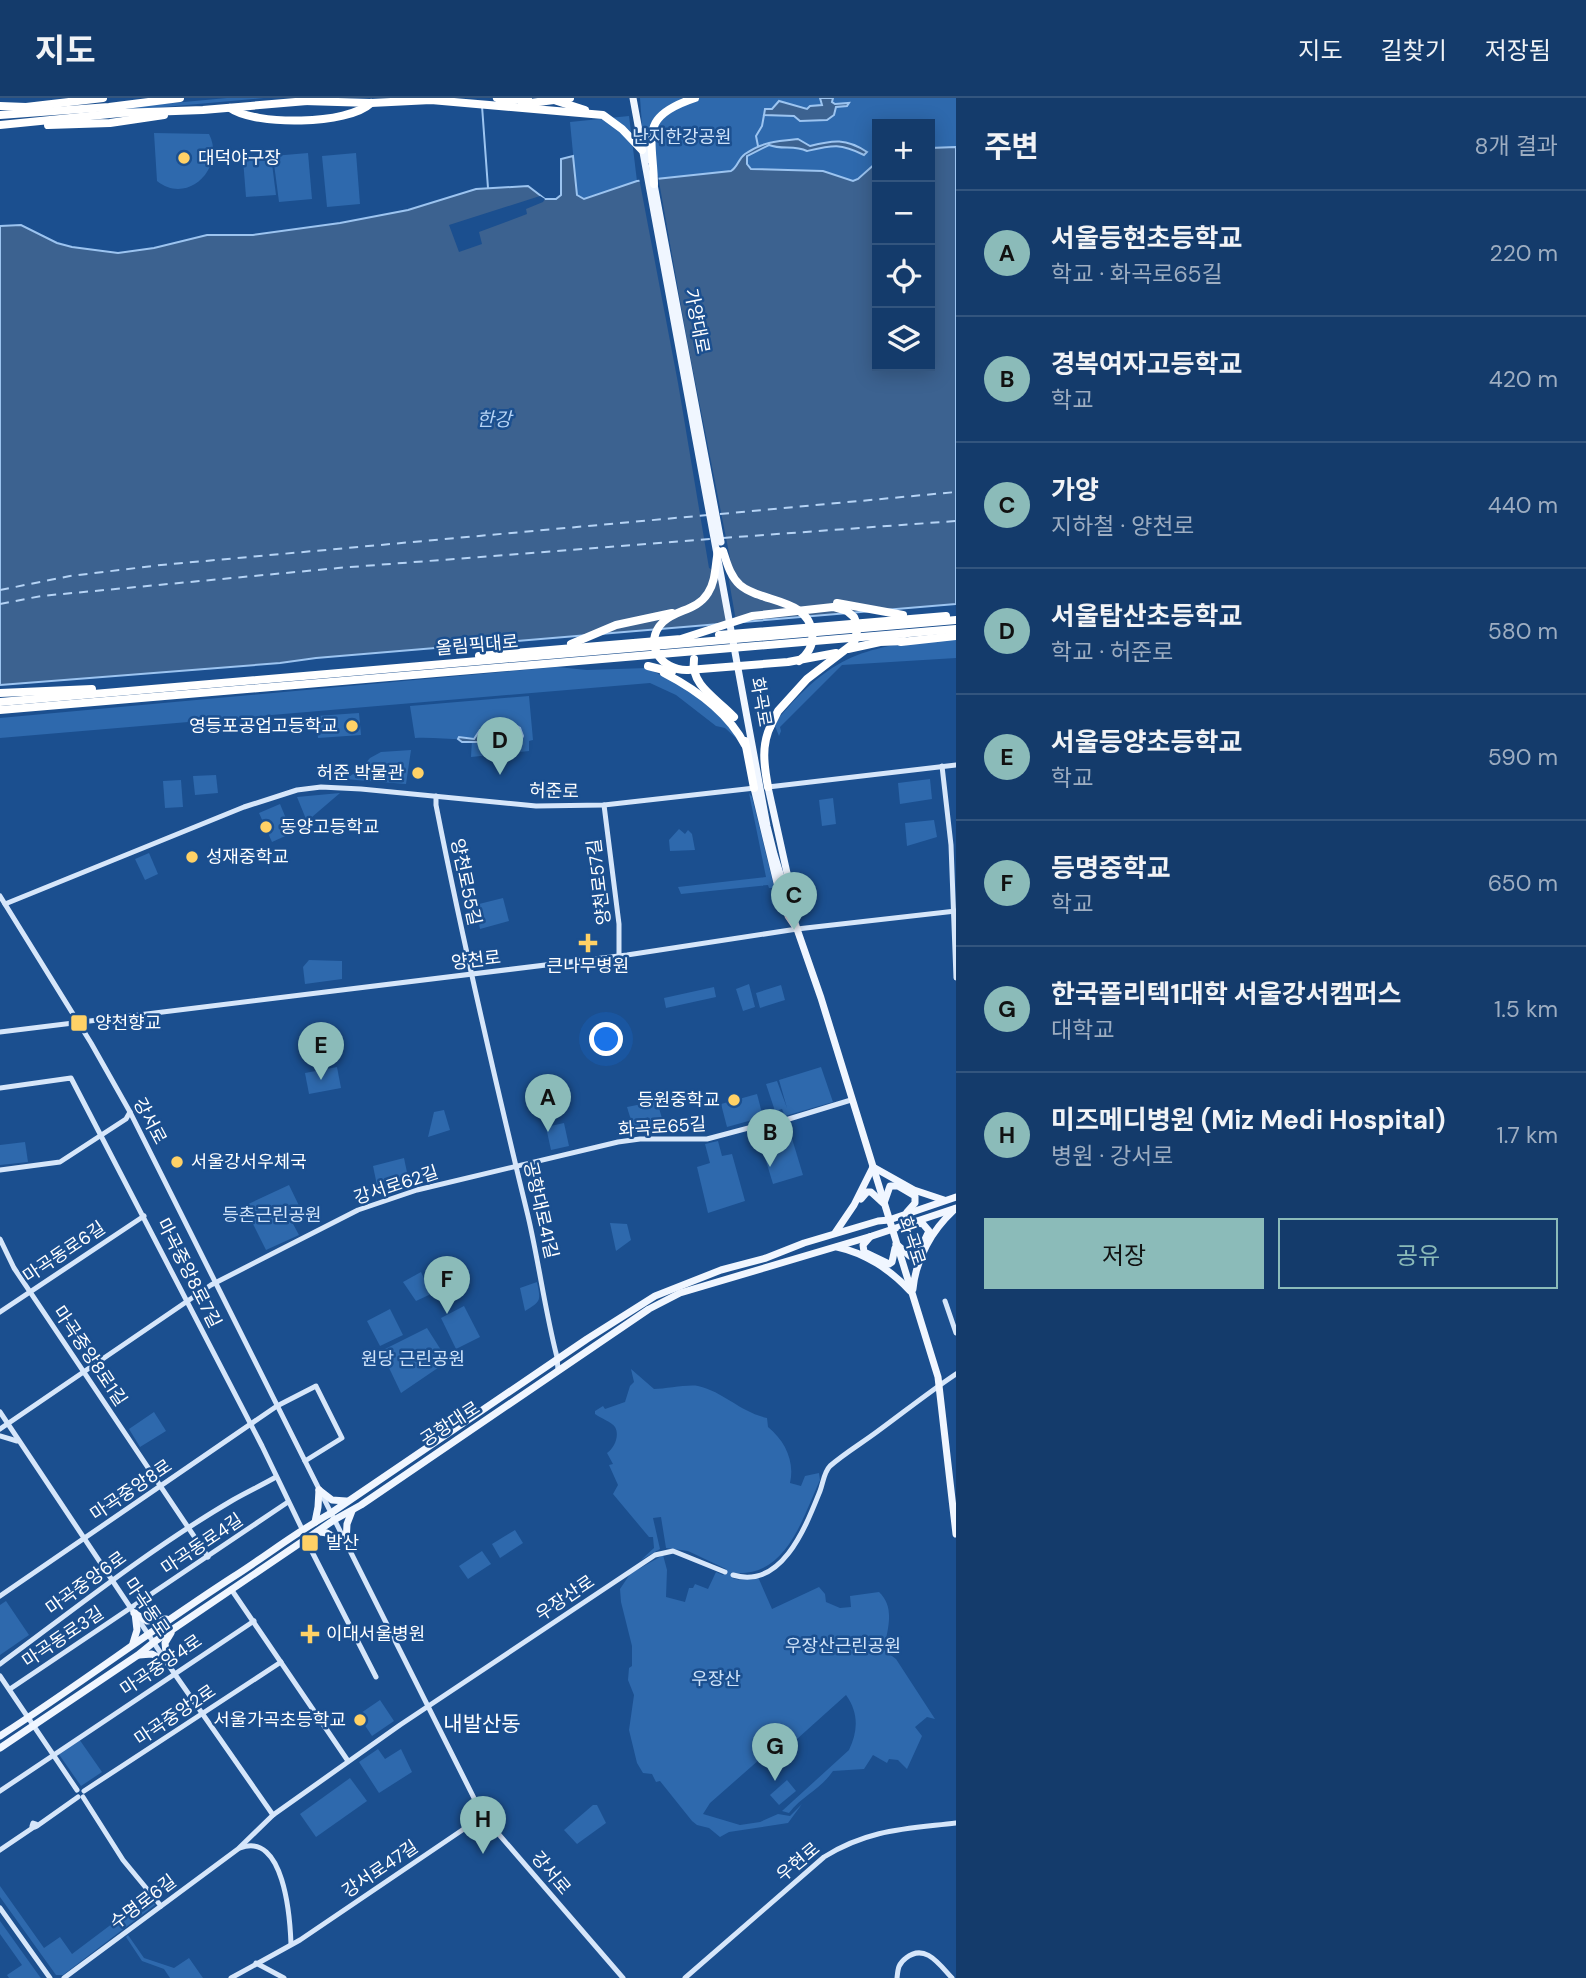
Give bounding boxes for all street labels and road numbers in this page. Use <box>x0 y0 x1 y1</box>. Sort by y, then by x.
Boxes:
street label: 가양대로 <box>679 286 715 356</box>
street label: 올림픽대로 <box>435 629 519 661</box>
street label: 화곡로 <box>745 675 777 729</box>
street label: 허준로 <box>529 779 579 803</box>
street label: 양천로55길 <box>445 836 487 928</box>
street label: 양천로57길 <box>582 838 616 926</box>
street label: 양천로 <box>450 945 502 975</box>
street label: 강서로 <box>128 1093 172 1149</box>
street label: 화곡로65길 <box>617 1112 707 1142</box>
street label: 공항대로41길 <box>518 1159 564 1261</box>
street label: 강서로62길 <box>351 1160 441 1210</box>
street label: 마곡중앙8로7길 <box>151 1214 227 1332</box>
street label: 화곡로 <box>893 1214 931 1268</box>
street label: 마곡동로6길 <box>18 1216 110 1288</box>
street label: 마곡중앙8로1길 <box>48 1301 132 1411</box>
street label: 공항대로 <box>416 1396 484 1452</box>
street label: 마곡중앙8로 <box>85 1454 177 1526</box>
street label: 마곡동로4길 <box>156 1508 248 1580</box>
street label: 마곡중앙6로 <box>41 1546 131 1620</box>
street label: 우장산로 <box>531 1570 599 1626</box>
street label: 마곡동로 <box>119 1573 175 1641</box>
street label: 마곡동로3길 <box>18 1601 108 1673</box>
street label: 마곡중앙4로 <box>115 1629 207 1701</box>
street label: 마곡중앙2로 <box>130 1679 220 1751</box>
street label: 강서로47길 <box>337 1835 423 1903</box>
street label: 우현로 <box>771 1837 825 1887</box>
street label: 강서로 <box>526 1846 576 1900</box>
street label: 수명로6길 <box>105 1869 181 1935</box>

